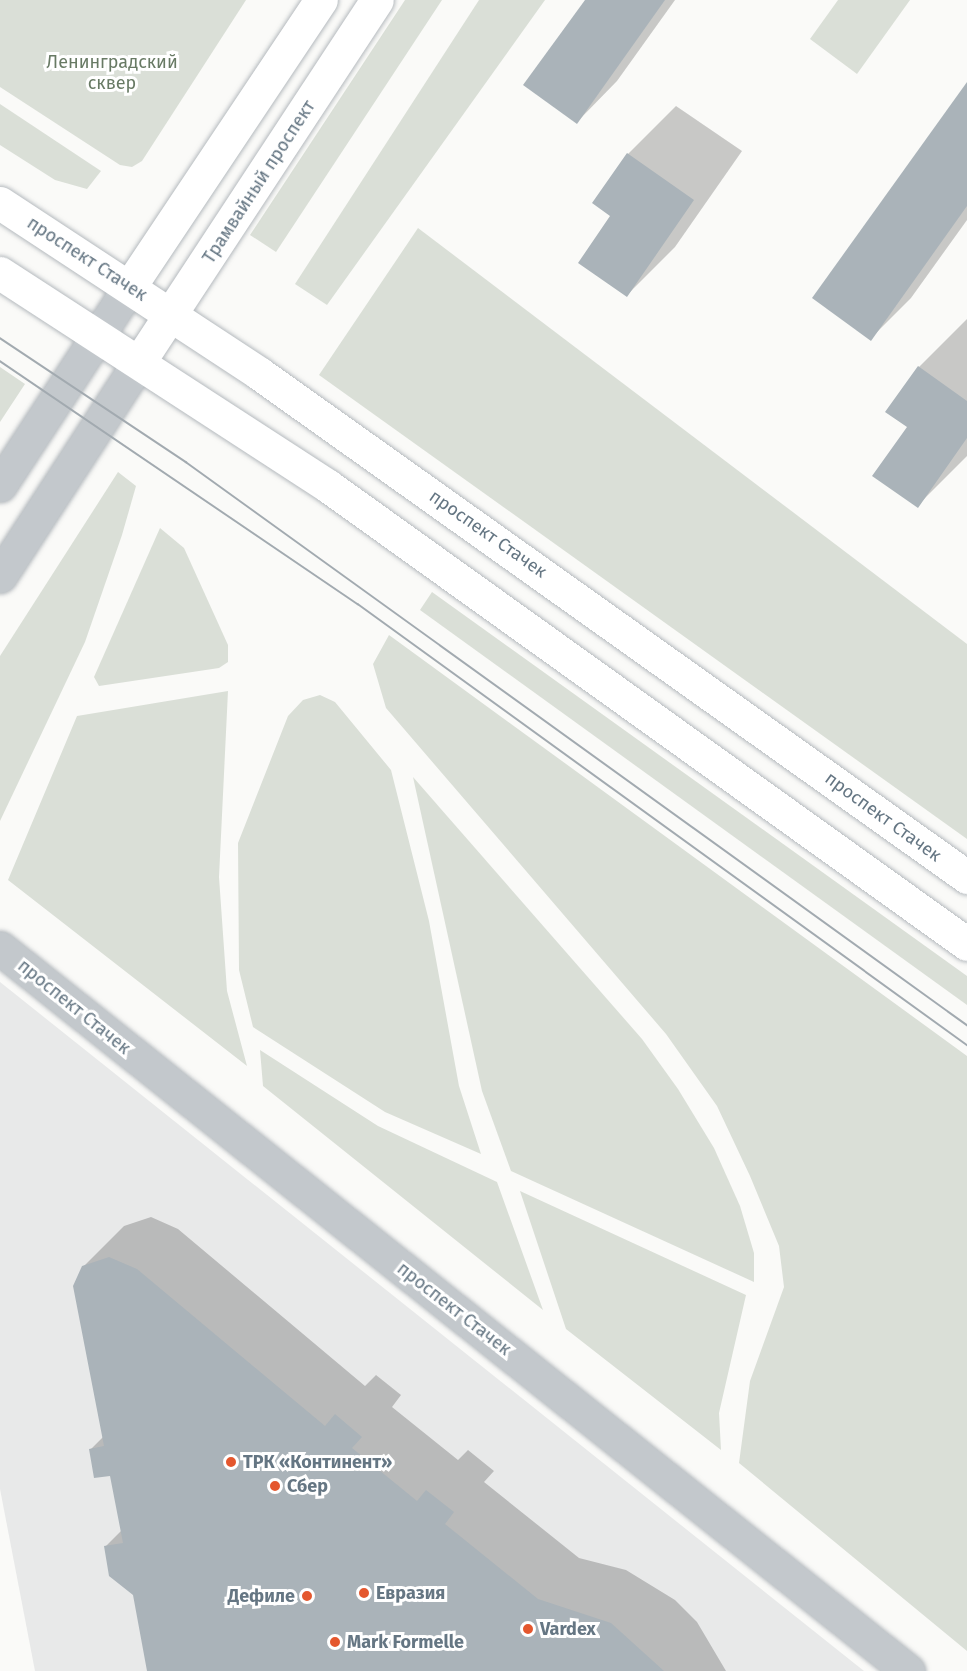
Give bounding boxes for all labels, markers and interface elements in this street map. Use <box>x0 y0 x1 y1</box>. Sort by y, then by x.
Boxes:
park label: Ленинградский сквер <box>46 52 178 94</box>
street label: Трамвайный проспект <box>198 96 320 268</box>
street label: проспект Стачек <box>23 212 151 306</box>
street label: проспект Стачек <box>425 485 551 583</box>
street label: проспект Стачек <box>821 768 945 866</box>
street label: проспект Стачек <box>13 955 135 1059</box>
street label: проспект Стачек <box>393 1258 515 1360</box>
place label: ТРК «Континент» <box>243 1451 392 1473</box>
marker: ТРК «Континент» <box>224 1455 238 1469</box>
place label: Сбер <box>287 1475 328 1497</box>
marker: Сбер <box>268 1479 282 1493</box>
place label: Евразия <box>376 1582 445 1604</box>
place label: Дефиле <box>228 1585 295 1607</box>
marker: Евразия <box>357 1586 371 1600</box>
marker: Дефиле <box>300 1589 314 1603</box>
place label: Vardex <box>540 1618 596 1640</box>
marker: Vardex <box>521 1622 535 1636</box>
place label: Mark Formelle <box>347 1631 464 1653</box>
marker: Mark Formelle <box>328 1635 342 1649</box>

